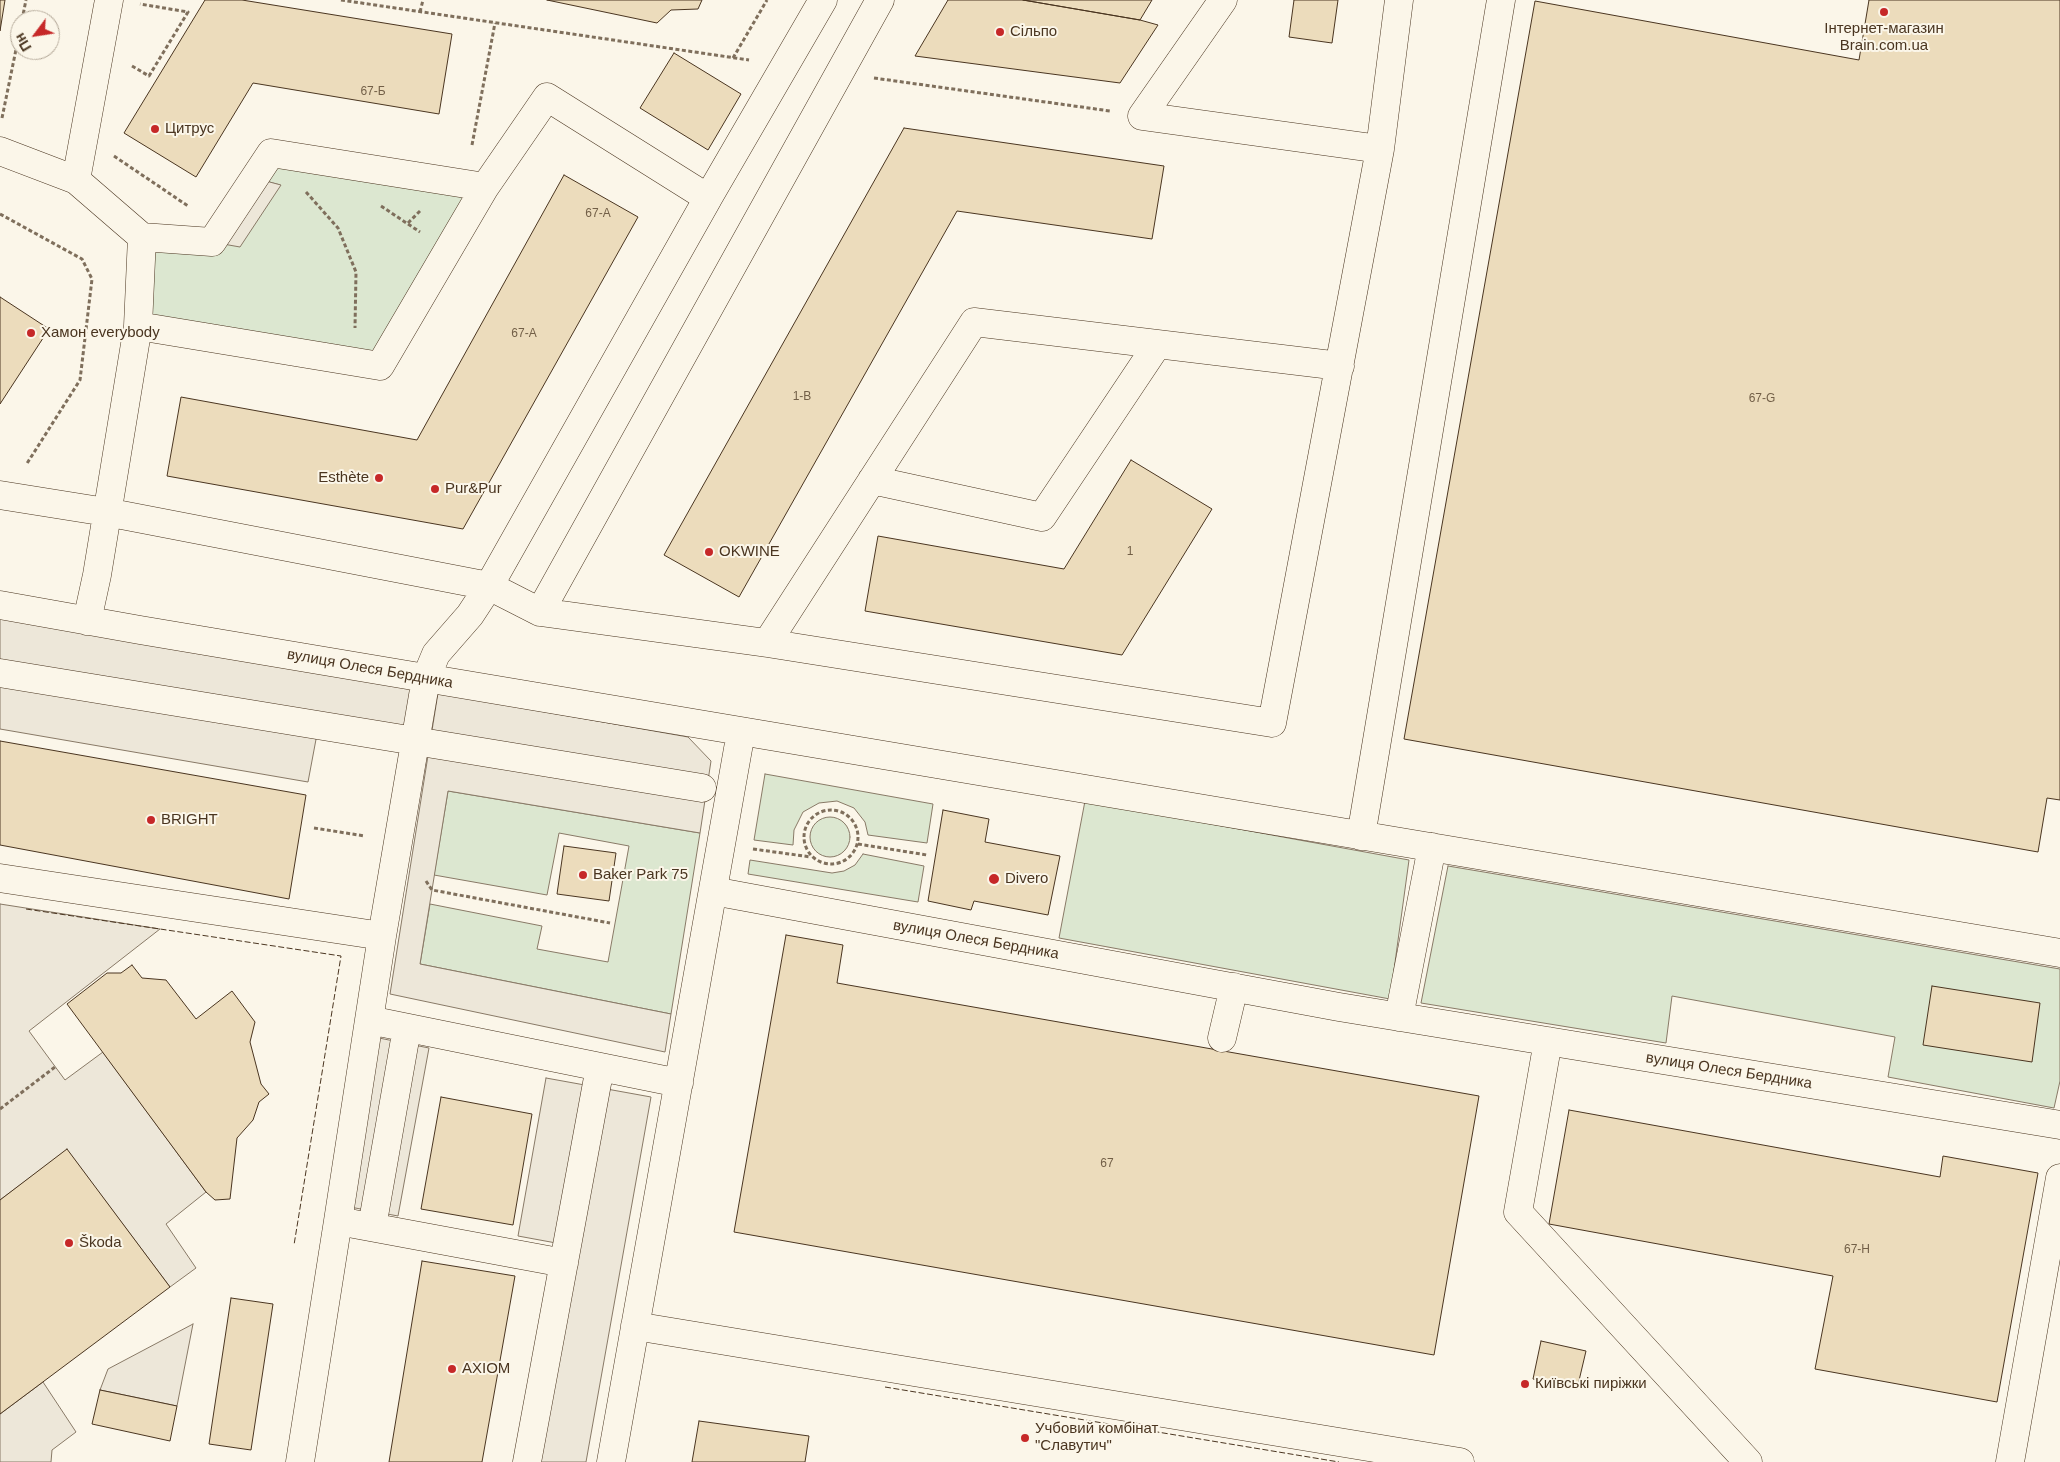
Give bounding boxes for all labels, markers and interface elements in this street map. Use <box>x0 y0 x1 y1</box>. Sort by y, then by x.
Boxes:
marker: Інтернет-магазин Brain.com.ua <box>1878 6 1890 18</box>
north arrow <box>10 10 60 60</box>
place label: Інтернет-магазин Brain.com.ua <box>1824 20 1944 55</box>
place label: Сільпо <box>1010 23 1057 41</box>
marker: Сільпо <box>994 26 1006 38</box>
text: Пн <box>11 30 35 54</box>
house number: 67-Б <box>360 85 386 99</box>
place label: Цитрус <box>165 120 214 138</box>
marker: Цитрус <box>149 123 161 135</box>
house number: 67-А <box>585 207 611 221</box>
place label: Хамон everybody <box>41 324 160 342</box>
marker: Хамон everybody <box>25 327 37 339</box>
house number: 67-А <box>511 327 537 341</box>
house number: 1-В <box>793 390 811 404</box>
house number: 67-G <box>1749 392 1775 406</box>
place label: Esthète <box>318 469 369 487</box>
marker: Esthète <box>373 472 385 484</box>
place label: Pur&Pur <box>445 480 502 498</box>
marker: Pur&Pur <box>429 483 441 495</box>
place label: OKWINE <box>719 543 780 561</box>
house number: 1 <box>1127 545 1133 559</box>
marker: OKWINE <box>703 546 715 558</box>
street label: вулиця Олеся Бердника <box>286 646 454 692</box>
place label: BRIGHT <box>161 811 218 829</box>
marker: BRIGHT <box>145 814 157 826</box>
place label: Baker Park 75 <box>593 866 688 884</box>
marker: Baker Park 75 <box>577 869 589 881</box>
place label: Divero <box>1005 870 1048 888</box>
marker: Divero <box>987 872 1001 886</box>
street label: вулиця Олеся Бердника <box>892 917 1060 963</box>
street label: вулиця Олеся Бердника <box>1645 1049 1813 1093</box>
house number: 67 <box>1100 1157 1114 1171</box>
place label: Škoda <box>79 1234 122 1252</box>
marker: Škoda <box>63 1237 75 1249</box>
house number: 67-Н <box>1844 1243 1870 1257</box>
place label: AXIOM <box>462 1360 510 1378</box>
marker: AXIOM <box>446 1363 458 1375</box>
place label: Київські пиріжки <box>1535 1375 1647 1393</box>
marker: Київські пиріжки <box>1519 1378 1531 1390</box>
place label: Учбовий комбінат "Славутич" <box>1035 1420 1158 1455</box>
marker: Учбовий комбінат "Славутич" <box>1019 1432 1031 1444</box>

